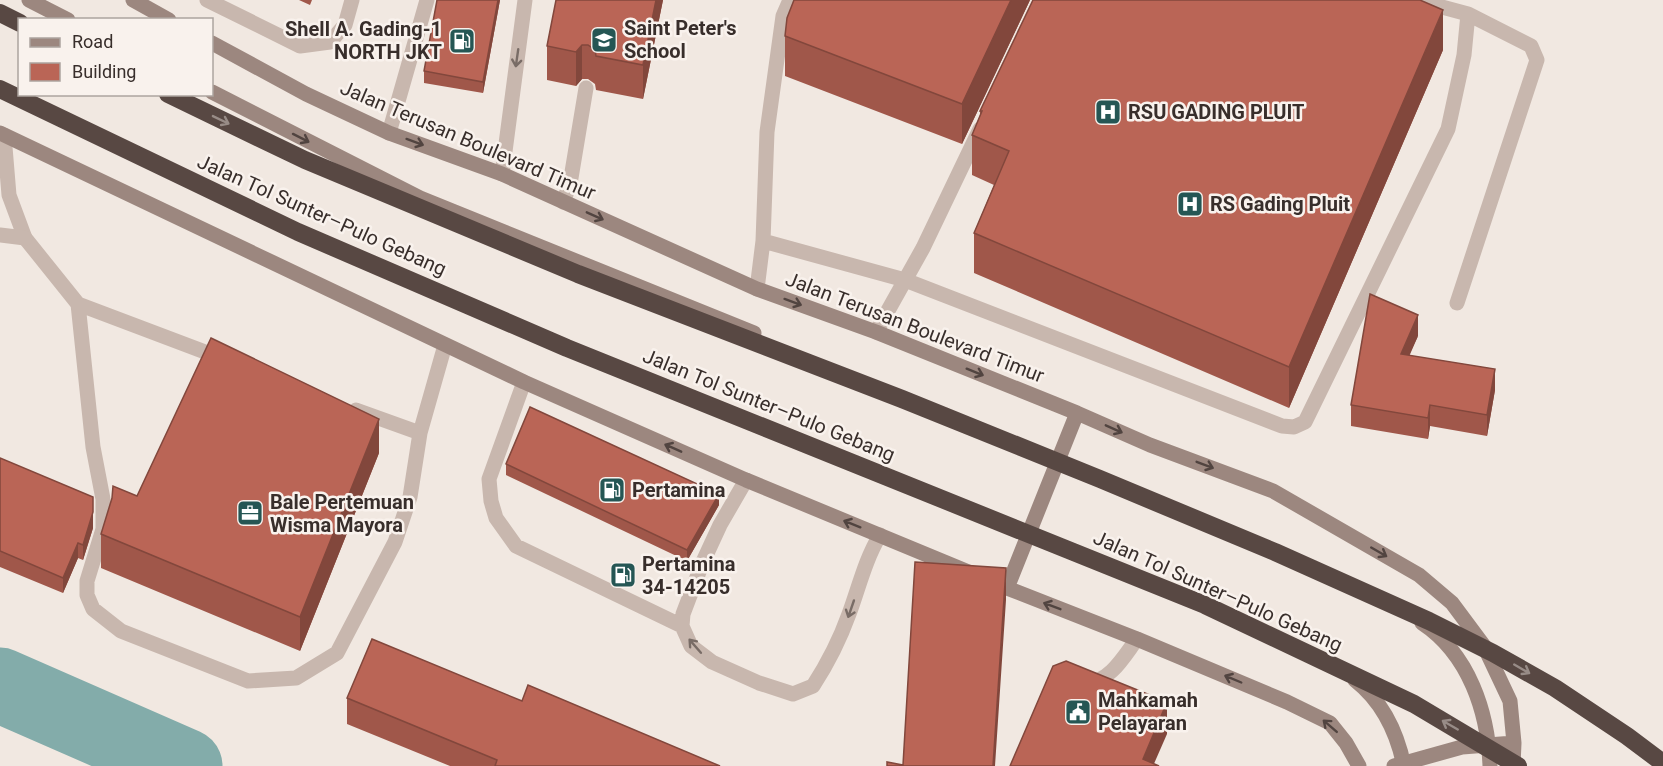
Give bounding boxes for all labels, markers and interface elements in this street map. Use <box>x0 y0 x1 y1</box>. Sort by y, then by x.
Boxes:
place label: Saint Peter's School <box>624 16 737 63</box>
place label: Shell A. Gading-1 NORTH JKT <box>285 17 442 64</box>
legend <box>18 18 213 96</box>
school or university icon: Saint Peter's School <box>589 25 619 55</box>
fuel station icon: Shell A. Gading-1 NORTH JKT <box>447 26 477 56</box>
text: Road <box>72 31 113 52</box>
one-way arrow <box>512 48 523 67</box>
text: Building <box>72 61 136 82</box>
street label: Jalan Terusan Boulevard Timur <box>337 75 600 205</box>
hospital icon: RSU GADING PLUIT <box>1093 97 1123 127</box>
place label: RSU GADING PLUIT <box>1128 100 1304 124</box>
one-way arrow <box>211 115 229 126</box>
one-way arrow <box>292 132 310 144</box>
one-way arrow <box>405 138 424 149</box>
street label: Jalan Tol Sunter–Pulo Gebang <box>194 149 450 281</box>
hospital icon: RS Gading Pluit <box>1175 189 1205 219</box>
place label: RS Gading Pluit <box>1210 192 1350 216</box>
one-way arrow <box>585 211 604 222</box>
street label: Jalan Terusan Boulevard Timur <box>782 267 1048 388</box>
one-way arrow <box>783 297 802 308</box>
street label: Jalan Tol Sunter–Pulo Gebang <box>639 343 899 467</box>
one-way arrow <box>966 367 984 378</box>
one-way arrow <box>1104 423 1122 435</box>
one-way arrow <box>664 441 682 453</box>
one-way arrow <box>1195 461 1213 472</box>
fuel station icon: Pertamina <box>597 475 627 505</box>
place label: Pertamina <box>632 478 726 502</box>
place label: Bale Pertemuan Wisma Mayora <box>270 490 414 537</box>
office icon: Bale Pertemuan Wisma Mayora <box>235 498 265 528</box>
one-way arrow <box>844 518 862 529</box>
street label: Jalan Tol Sunter–Pulo Gebang <box>1090 525 1346 657</box>
one-way arrow <box>1369 547 1387 558</box>
place label: Pertamina 34-14205 <box>642 552 736 599</box>
fuel station icon: Pertamina 34-14205 <box>608 560 638 590</box>
one-way arrow <box>844 599 855 618</box>
one-way arrow <box>1043 599 1062 610</box>
one-way arrow <box>688 638 701 654</box>
one-way arrow <box>1513 663 1530 675</box>
one-way arrow <box>1224 673 1242 684</box>
place label: Mahkamah Pelayaran <box>1098 688 1198 735</box>
public building icon: Mahkamah Pelayaran <box>1063 697 1093 727</box>
one-way arrow <box>1442 718 1459 730</box>
one-way arrow <box>1323 719 1338 733</box>

